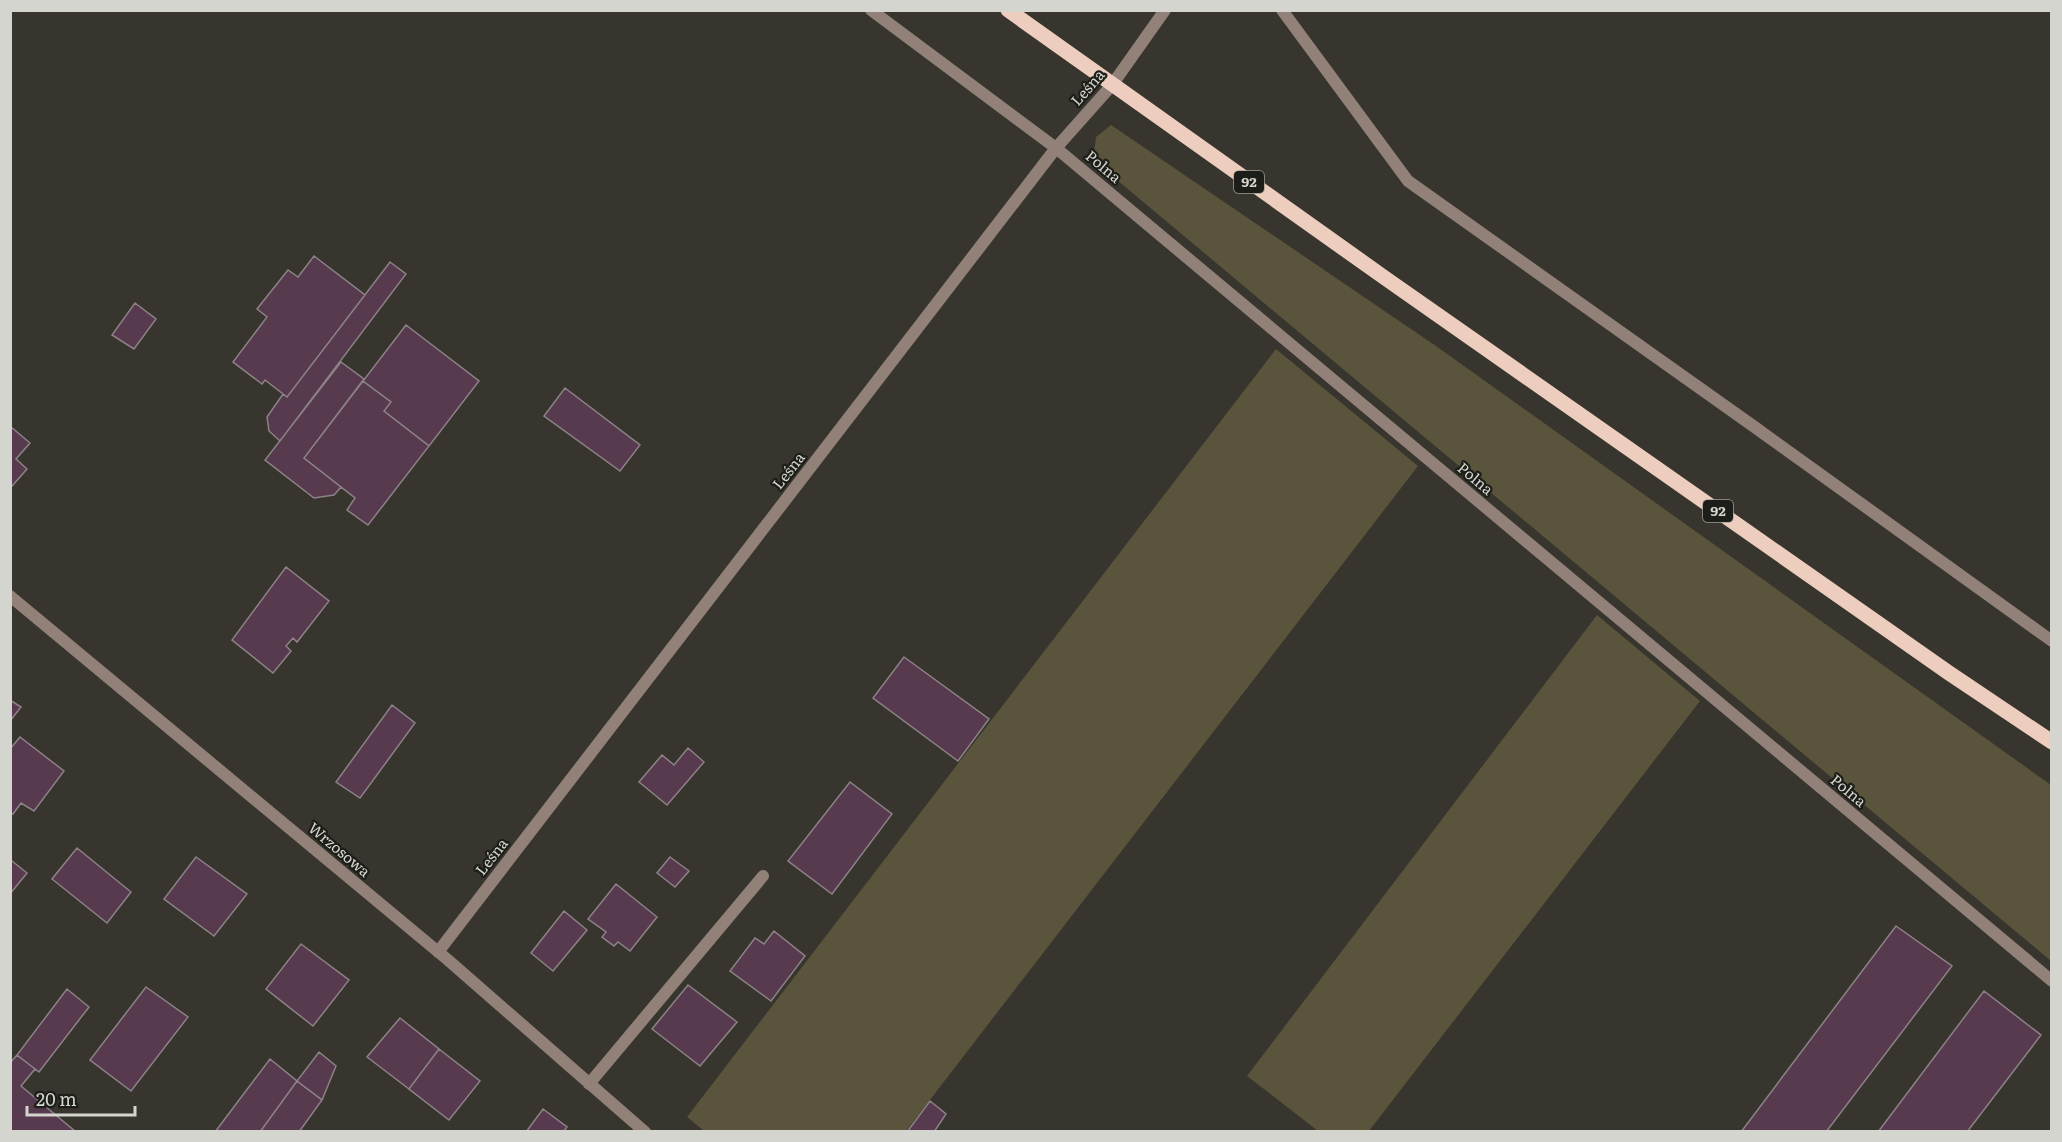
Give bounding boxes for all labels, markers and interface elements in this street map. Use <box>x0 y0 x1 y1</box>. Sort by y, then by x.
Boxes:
street label: Leśna <box>1064 63 1110 110</box>
street label: Polna <box>1081 144 1128 188</box>
road number: 92 <box>1234 171 1264 193</box>
street label: Leśna <box>766 446 810 494</box>
street label: Polna <box>1453 456 1500 500</box>
road number: 92 <box>1703 500 1733 522</box>
street label: Polna <box>1826 768 1873 812</box>
street label: Wrzosowa <box>304 816 377 882</box>
street label: Leśna <box>469 832 513 880</box>
scale bar <box>27 1079 135 1117</box>
text: 20 m <box>36 1085 77 1112</box>

